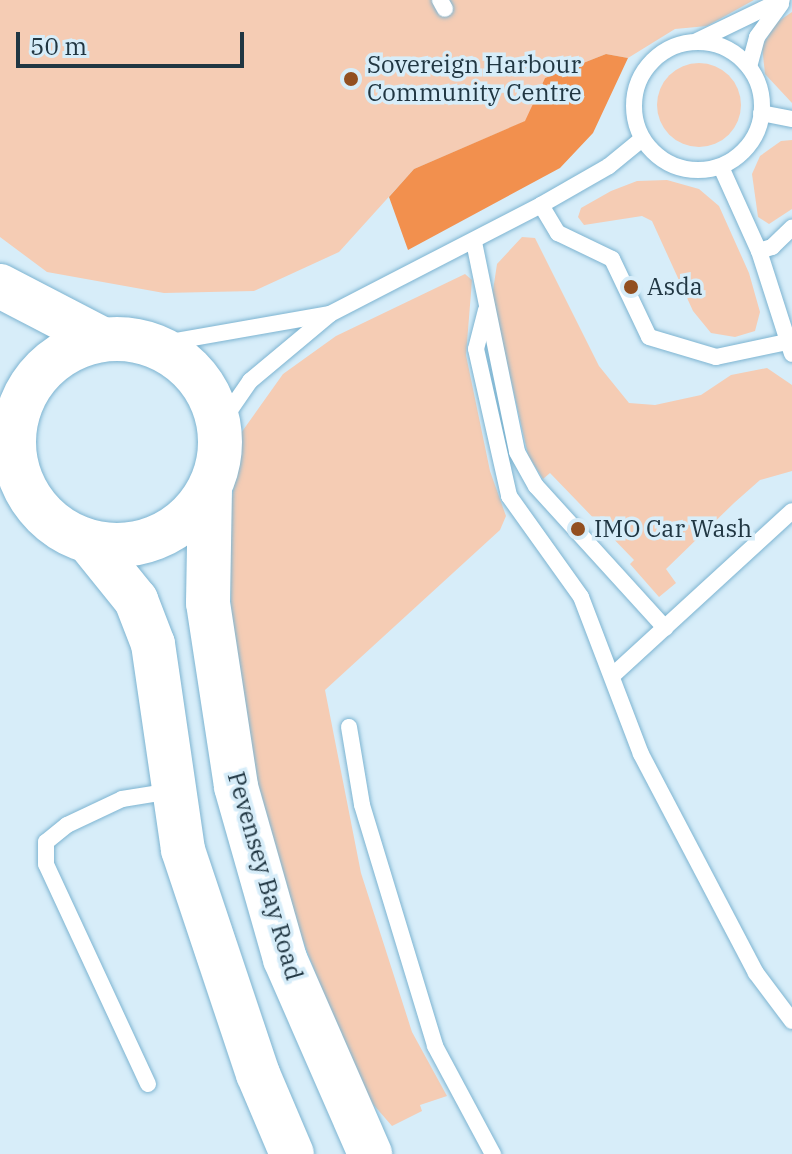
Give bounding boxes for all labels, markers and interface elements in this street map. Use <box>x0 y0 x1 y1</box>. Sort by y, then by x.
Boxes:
scale bar <box>20 16 248 66</box>
text: 50 m <box>30 30 87 62</box>
place label: Sovereign Harbour Community Centre <box>367 51 582 107</box>
marker: Sovereign Harbour Community Centre <box>342 70 360 88</box>
place label: Asda <box>647 273 703 301</box>
marker: Asda <box>622 278 640 296</box>
place label: IMO Car Wash <box>594 515 752 543</box>
marker: IMO Car Wash <box>569 520 587 538</box>
street label: Pevensey Bay Road <box>221 768 309 984</box>

